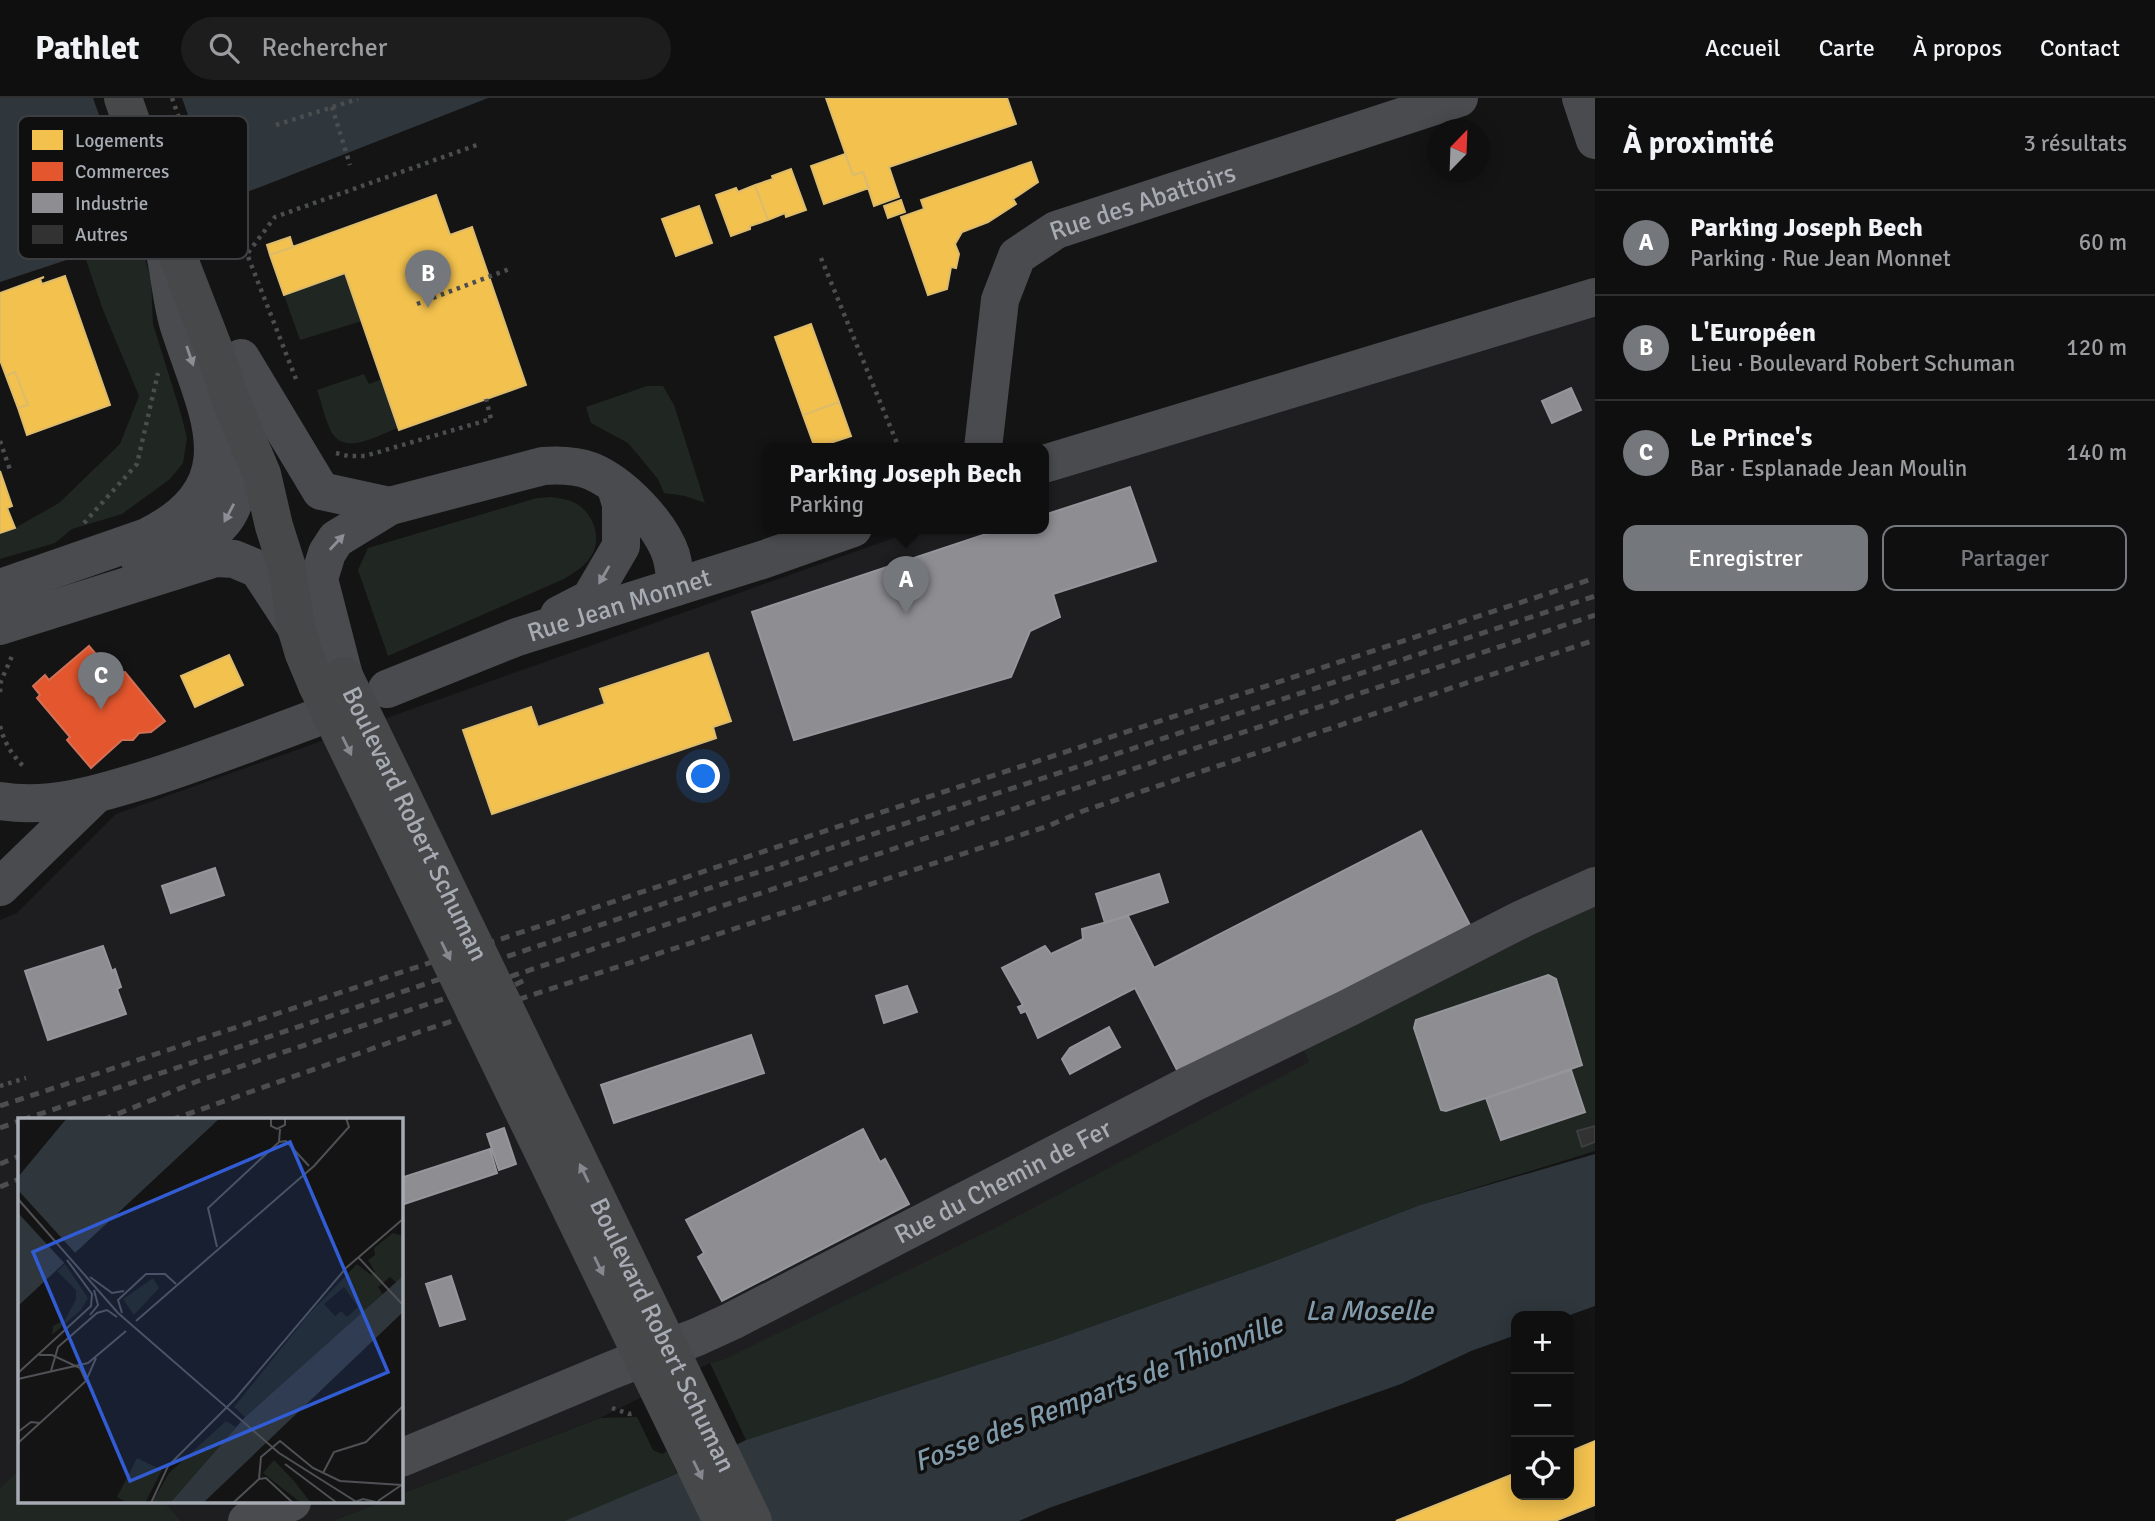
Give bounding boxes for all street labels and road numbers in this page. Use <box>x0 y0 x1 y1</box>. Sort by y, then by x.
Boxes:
street label: Rue des Abattoirs <box>1046 157 1240 248</box>
street label: Rue Jean Monnet <box>524 562 715 650</box>
street label: Boulevard Robert Schuman <box>335 682 495 967</box>
street label: Rue du Chemin de Fer <box>889 1113 1118 1251</box>
street label: Boulevard Robert Schuman <box>582 1193 742 1478</box>

